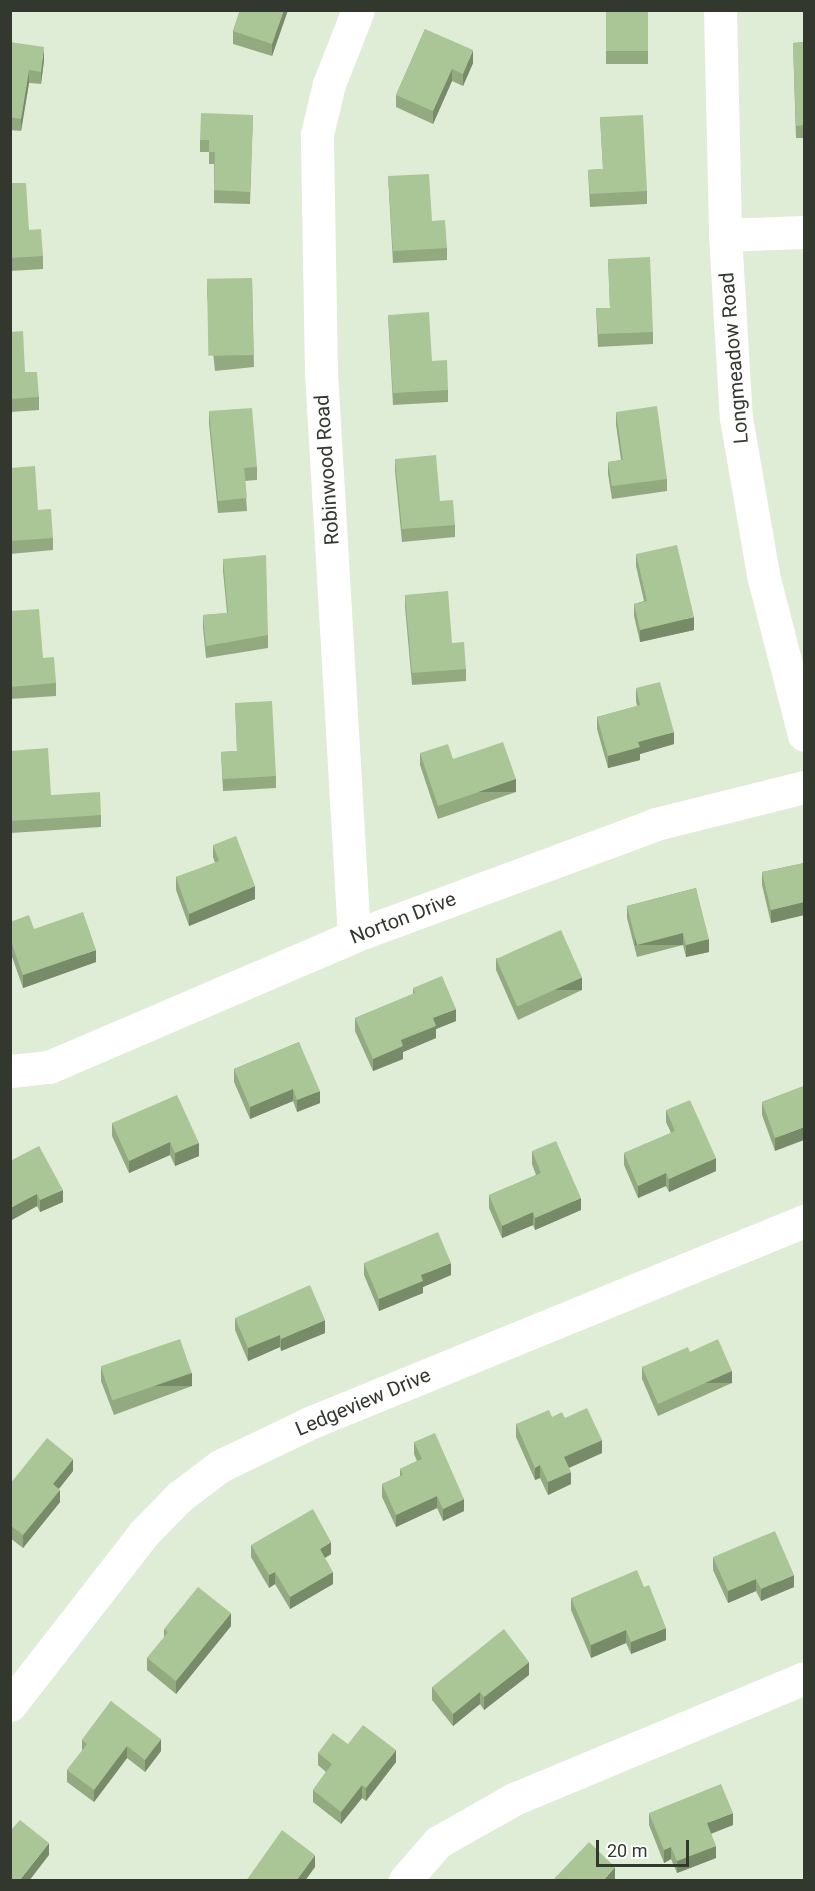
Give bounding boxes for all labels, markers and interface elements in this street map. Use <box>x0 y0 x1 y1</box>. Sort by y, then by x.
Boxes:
street label: Longmeadow Road <box>715 271 753 445</box>
street label: Robinwood Road <box>310 394 344 546</box>
street label: Norton Drive <box>347 887 459 949</box>
street label: Ledgeview Drive <box>292 1363 434 1441</box>
scale bar <box>599 1828 692 1866</box>
text: 20 m <box>607 1840 647 1861</box>

